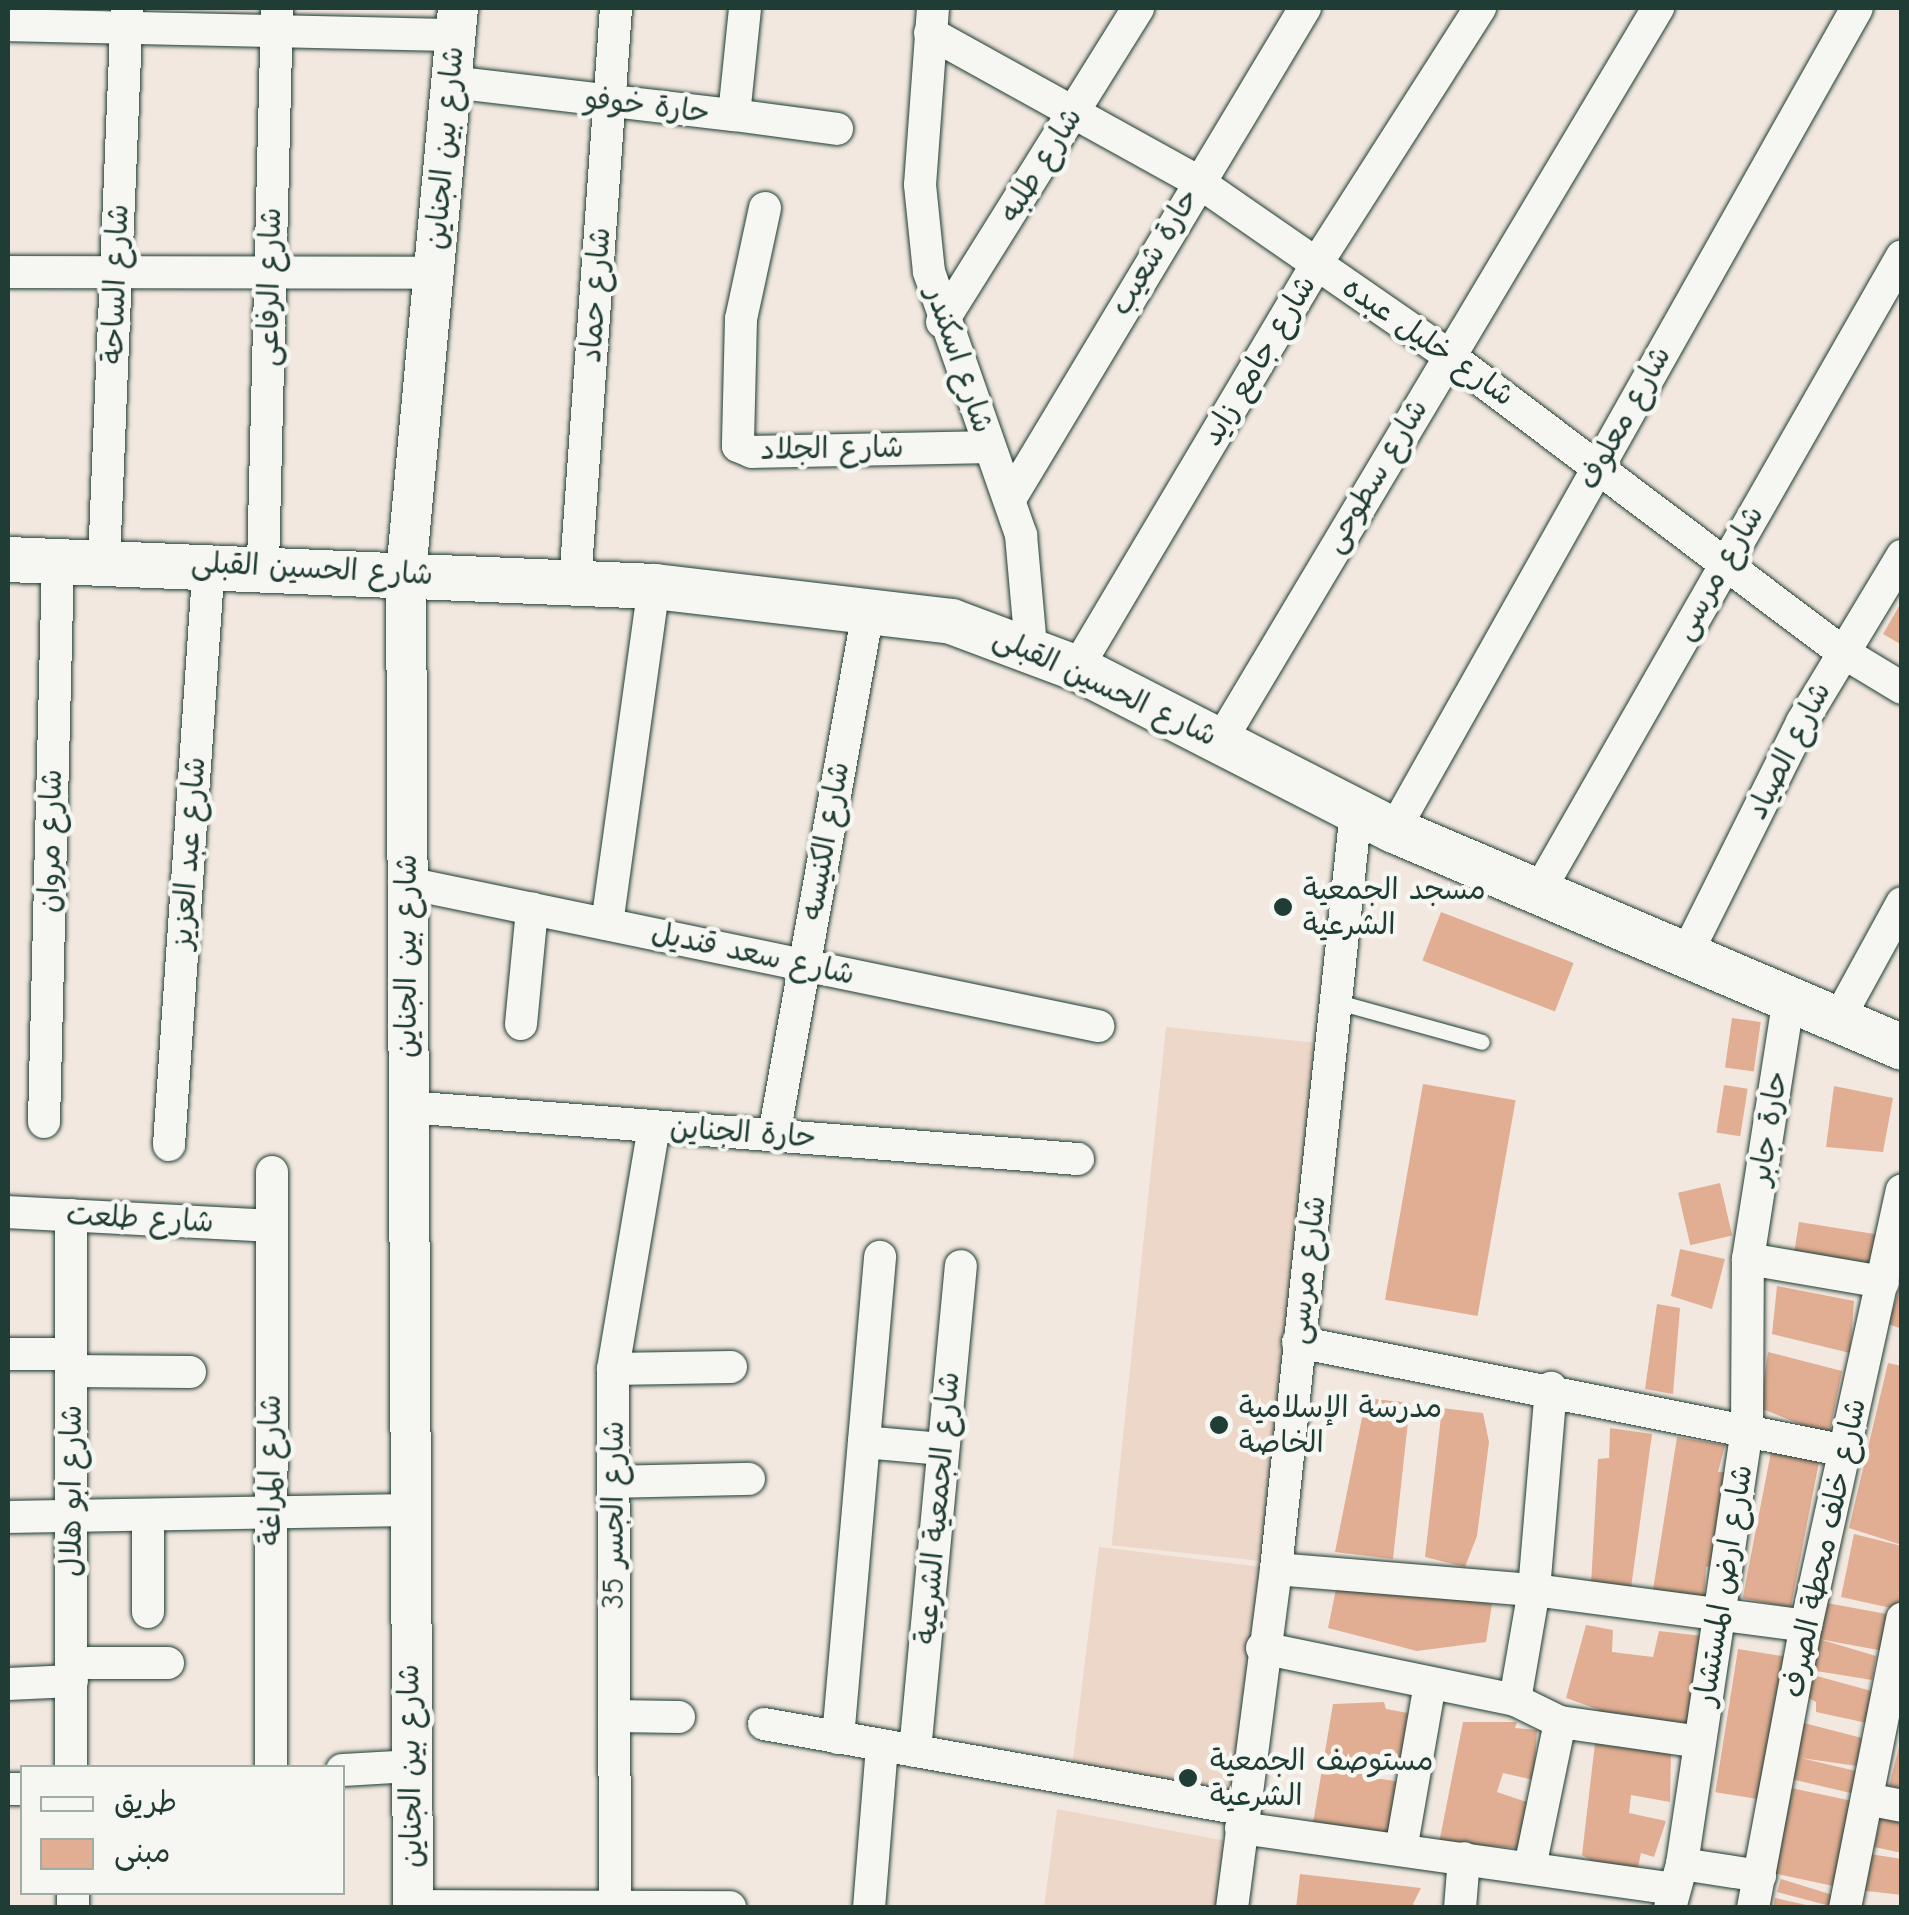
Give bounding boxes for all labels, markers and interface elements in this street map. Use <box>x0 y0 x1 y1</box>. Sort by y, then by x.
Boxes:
street label: شارع بين الجناين <box>418 45 472 251</box>
street label: حارة خوفو <box>582 80 712 132</box>
street label: شارع طلبه <box>992 101 1090 229</box>
street label: حارة شعيب <box>1103 182 1207 322</box>
street label: شارع الساحة <box>95 203 137 365</box>
street label: شارع الرفاعى <box>251 207 289 367</box>
street label: شارع حماد <box>573 226 619 364</box>
street label: شارع جامع زايد <box>1194 269 1324 453</box>
street label: شارع خليل عبده <box>1335 270 1521 414</box>
street label: شارع اسكندر <box>917 282 1001 438</box>
street label: شارع معلوف <box>1571 340 1679 496</box>
street label: شارع سطوحى <box>1316 393 1436 559</box>
street label: شارع الجلاد <box>760 430 904 468</box>
street label: شارع مرسى <box>1666 499 1772 647</box>
street label: شارع الحسين القبلى <box>190 545 434 593</box>
street label: شارع الحسين القبلى <box>988 620 1222 754</box>
street label: شارع الصياد <box>1739 676 1839 826</box>
street label: شارع عبد العزيز <box>164 756 214 950</box>
street label: شارع الكنيسه <box>794 759 858 923</box>
street label: شارع مروان <box>32 769 70 913</box>
street label: شارع بين الجناين <box>389 854 425 1058</box>
place label: مسجد الجمعية الشرعية <box>1303 872 1486 942</box>
marker: مسجد الجمعية الشرعية <box>1272 896 1294 918</box>
street label: شارع سعد قنديل <box>648 915 858 993</box>
street label: حارة جابر <box>1742 1068 1796 1188</box>
street label: حارة الجناين <box>669 1110 817 1156</box>
street label: شارع مرسى <box>1280 1194 1334 1346</box>
street label: شارع طلعت <box>65 1197 215 1241</box>
street label: شارع الجمعية الشرعية <box>908 1370 968 1646</box>
place label: مدرسة الإسلامية الخاصة <box>1239 1390 1442 1460</box>
street label: شارع المراغة <box>253 1395 289 1545</box>
street label: شارع خلف محطة الصرف <box>1776 1395 1874 1701</box>
street label: شارع ابو هلال <box>54 1405 90 1577</box>
marker: مدرسة الإسلامية الخاصة <box>1208 1414 1230 1436</box>
street label: شارع الجسر 35 <box>596 1421 632 1609</box>
street label: شارع ارض المستشار <box>1687 1462 1761 1708</box>
street label: شارع بين الجناين <box>391 1664 431 1868</box>
place label: مستوصف الجمعية الشرعية <box>1210 1743 1433 1814</box>
legend <box>20 1765 345 1895</box>
marker: مستوصف الجمعية الشرعية <box>1175 1765 1201 1791</box>
text: طريق <box>114 1785 177 1820</box>
text: مبنى <box>114 1835 170 1870</box>

